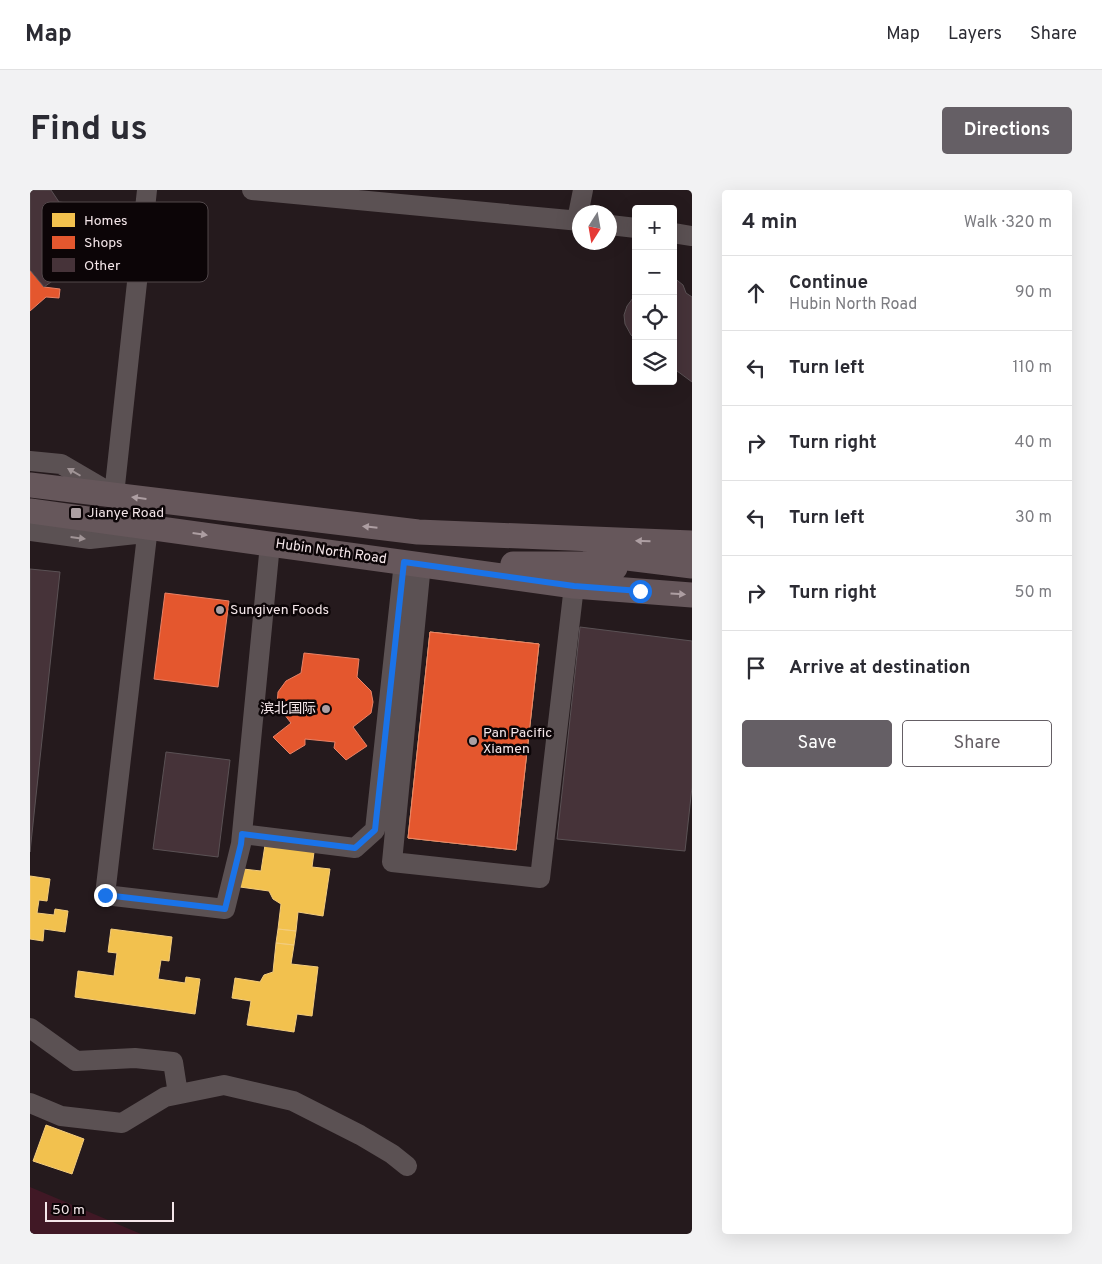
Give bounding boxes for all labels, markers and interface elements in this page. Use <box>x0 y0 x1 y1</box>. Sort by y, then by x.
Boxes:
text: Map <box>25 20 72 50</box>
text: Map <box>886 23 920 46</box>
text: Layers <box>948 23 1002 46</box>
text: Share <box>1030 23 1077 46</box>
button: Directions <box>942 107 1072 154</box>
text: Find us <box>30 108 148 152</box>
legend <box>42 202 208 282</box>
north arrow <box>572 205 617 250</box>
map controls <box>632 205 677 385</box>
button: + <box>632 205 677 250</box>
text: 4 min <box>742 209 798 236</box>
text: Homes <box>84 213 128 230</box>
text: Walk · 320 m <box>964 213 1052 233</box>
text: Shops <box>84 235 123 252</box>
button: − <box>632 250 677 295</box>
text: Other <box>84 258 121 275</box>
text: Continue <box>789 271 868 295</box>
icon: ahead <box>742 279 770 307</box>
text: 90 m <box>1015 283 1052 303</box>
button: locate <box>632 295 677 340</box>
text: Hubin North Road <box>789 295 917 315</box>
button: layers <box>632 340 677 385</box>
icon: left <box>742 354 770 382</box>
text: Turn left <box>789 356 865 380</box>
text: 110 m <box>1012 358 1052 378</box>
icon: right <box>742 429 770 457</box>
text: Turn right <box>789 431 877 455</box>
text: 40 m <box>1014 433 1052 453</box>
one-way arrow <box>66 468 81 476</box>
one-way arrow <box>131 494 147 502</box>
icon: left <box>742 504 770 532</box>
place label: Jianye Road <box>87 505 164 522</box>
marker: Jianye Road <box>69 506 83 520</box>
text: Turn left <box>789 506 865 530</box>
text: 30 m <box>1015 508 1052 528</box>
one-way arrow <box>362 523 378 531</box>
one-way arrow <box>192 530 208 538</box>
one-way arrow <box>71 534 87 542</box>
street label: Hubin North Road <box>274 536 388 568</box>
one-way arrow <box>635 537 651 545</box>
icon: right <box>742 579 770 607</box>
route start <box>629 580 652 603</box>
text: Turn right <box>789 581 877 605</box>
text: 50 m <box>1015 583 1052 603</box>
one-way arrow <box>670 590 686 598</box>
place label: Sungiven Foods <box>230 602 329 619</box>
marker: Sungiven Foods <box>214 604 226 616</box>
icon: arrive <box>742 654 770 682</box>
text: Arrive at destination <box>789 656 970 680</box>
place label: 滨北国际 <box>260 700 316 718</box>
marker: 滨北国际 <box>320 703 332 715</box>
button: Save <box>742 720 892 767</box>
button: Share <box>902 720 1052 767</box>
place label: Pan Pacific Xiamen <box>483 725 552 758</box>
marker: Pan Pacific Xiamen <box>467 735 479 747</box>
route end <box>94 884 117 907</box>
scale bar <box>45 1199 174 1222</box>
text: 50 m <box>52 1202 85 1219</box>

